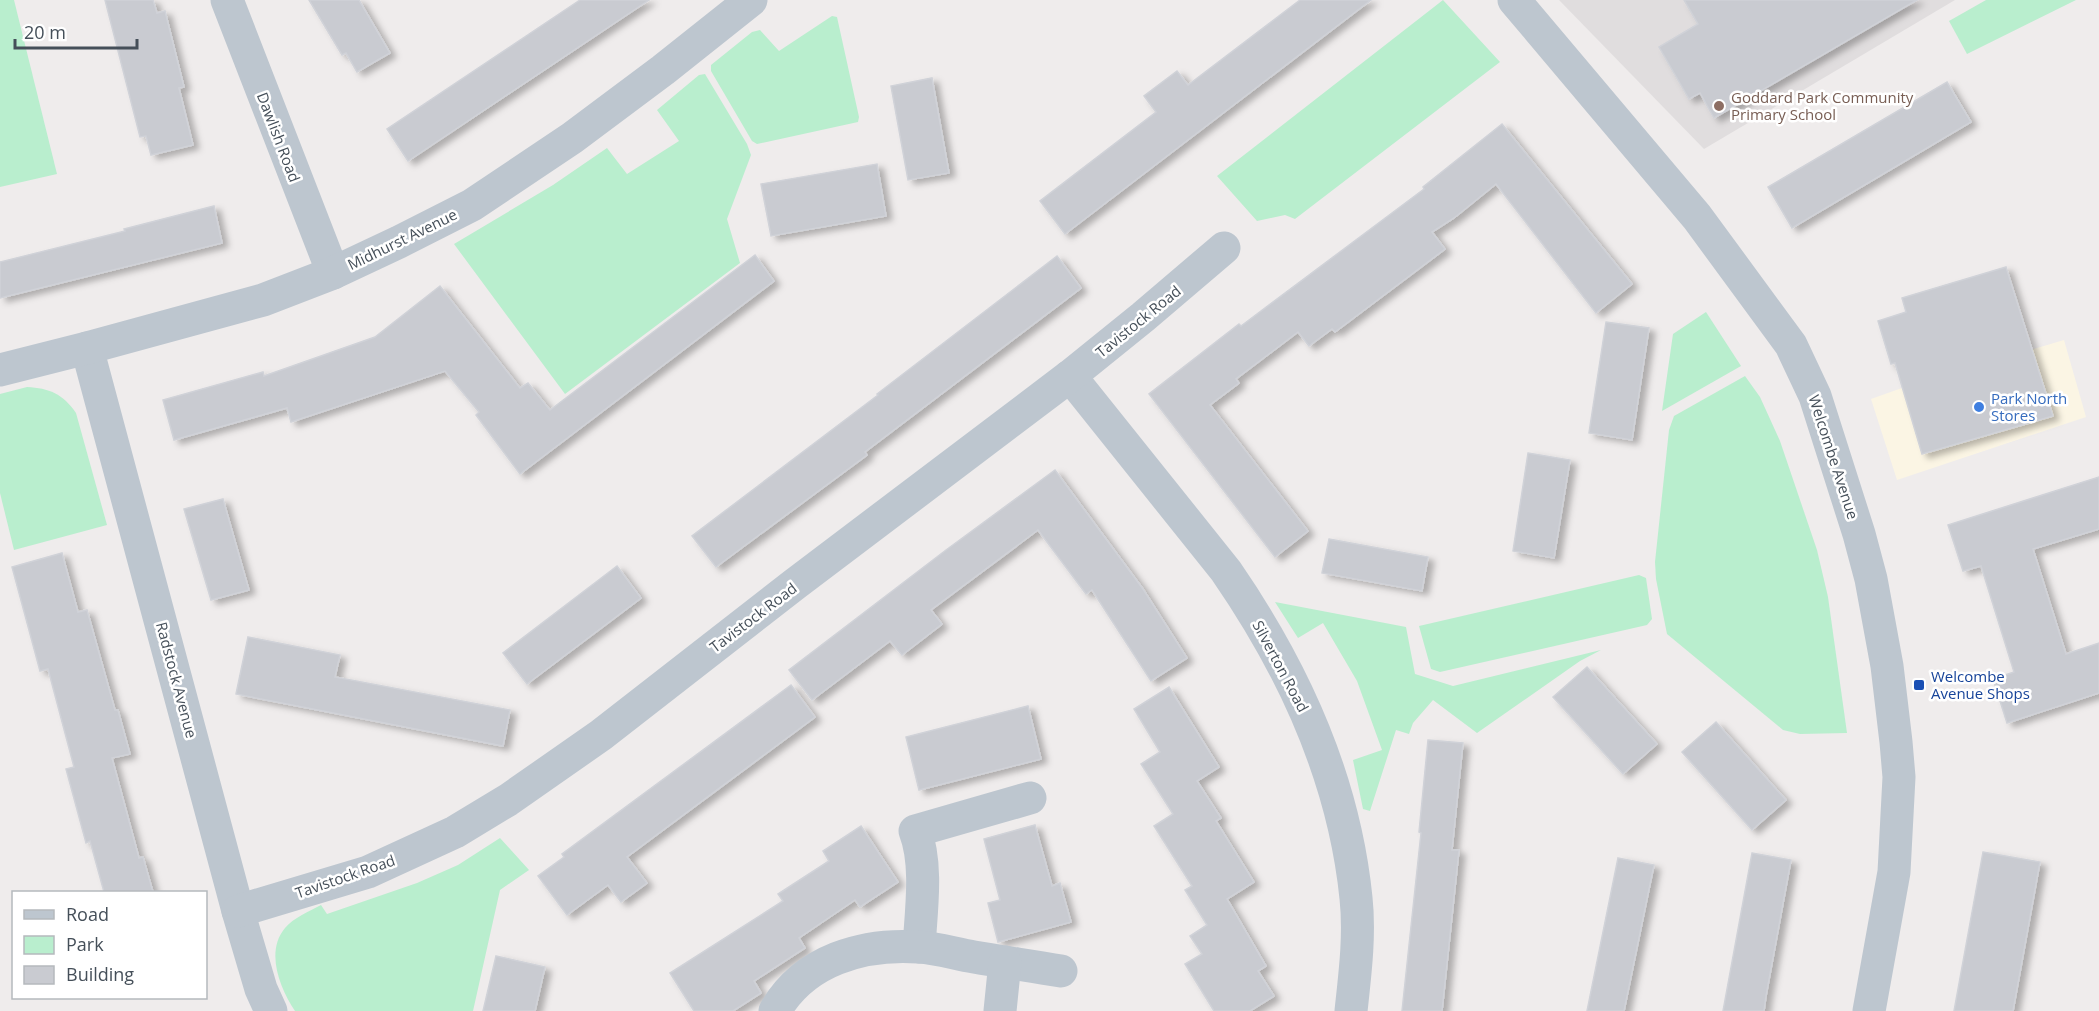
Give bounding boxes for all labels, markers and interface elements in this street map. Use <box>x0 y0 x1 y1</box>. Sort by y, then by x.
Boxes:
scale bar <box>15 12 136 50</box>
text: 20 m <box>24 20 66 44</box>
place label: Goddard Park Community Primary School <box>1731 87 1914 124</box>
street label: Dawlish Road <box>253 89 305 185</box>
marker: Goddard Park Community Primary School <box>1712 99 1726 113</box>
street label: Midhurst Avenue <box>344 204 460 274</box>
street label: Tavistock Road <box>1091 280 1185 362</box>
place label: Park North Stores <box>1991 388 2067 425</box>
street label: Welcombe Avenue <box>1804 392 1864 522</box>
marker: Park North Stores <box>1972 400 1986 414</box>
street label: Tavistock Road <box>705 578 801 656</box>
street label: Silverton Road <box>1248 617 1314 715</box>
street label: Radstock Avenue <box>152 620 202 740</box>
place label: Welcombe Avenue Shops <box>1931 666 2030 703</box>
marker: Welcombe Avenue Shops <box>1912 678 1926 692</box>
street label: Tavistock Road <box>293 850 397 902</box>
legend <box>12 891 207 999</box>
text: Road <box>66 902 109 926</box>
text: Park <box>66 932 104 956</box>
text: Building <box>66 962 134 986</box>

